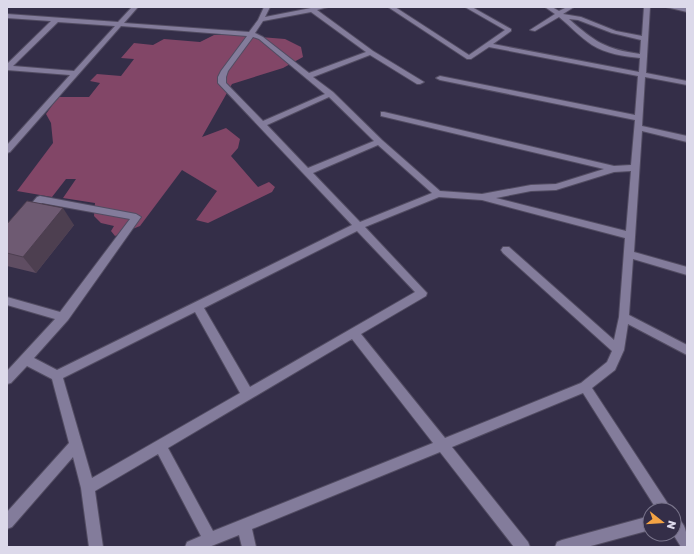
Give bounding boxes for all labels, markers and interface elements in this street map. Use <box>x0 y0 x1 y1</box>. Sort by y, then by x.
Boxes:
north arrow <box>642 502 682 542</box>
text: N <box>665 519 679 531</box>

